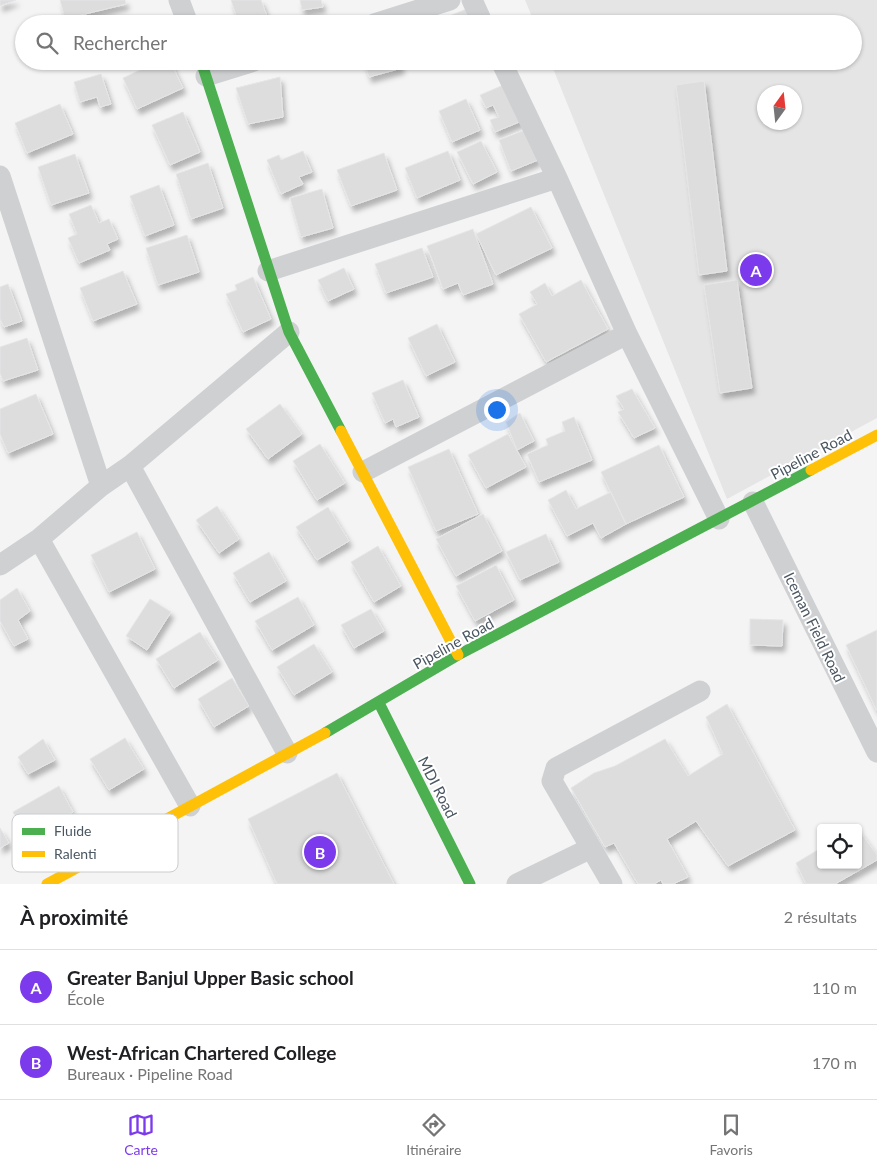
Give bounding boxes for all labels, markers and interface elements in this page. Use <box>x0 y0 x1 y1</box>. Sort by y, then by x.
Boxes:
search box <box>15 15 862 70</box>
icon: search <box>33 29 61 57</box>
text: Rechercher <box>73 31 167 54</box>
north arrow <box>757 85 802 130</box>
pin: A <box>740 251 772 289</box>
your location <box>484 397 510 423</box>
street label: Pipeline Road <box>767 425 855 483</box>
street label: Iceman Field Road <box>781 569 849 685</box>
street label: Pipeline Road <box>410 613 496 673</box>
street label: MDI Road <box>415 753 461 821</box>
legend <box>12 814 178 872</box>
text: Fluide <box>54 822 92 839</box>
map controls <box>817 824 862 869</box>
button: locate <box>817 824 862 869</box>
pin: B <box>304 833 336 871</box>
text: Ralenti <box>54 845 97 862</box>
text: À proximité <box>20 904 128 929</box>
text: 2 résultats <box>784 907 857 926</box>
text: Greater Banjul Upper Basic school <box>67 966 354 989</box>
text: A <box>30 978 42 997</box>
text: 110 m <box>812 978 857 997</box>
text: École <box>67 989 105 1008</box>
text: West-African Chartered College <box>67 1041 337 1064</box>
text: B <box>31 1053 41 1072</box>
text: 170 m <box>812 1053 857 1072</box>
text: Bureaux · Pipeline Road <box>67 1064 233 1083</box>
tab: Carte <box>124 1111 158 1158</box>
tab: Itinéraire <box>406 1111 461 1158</box>
tab: Favoris <box>710 1111 753 1158</box>

